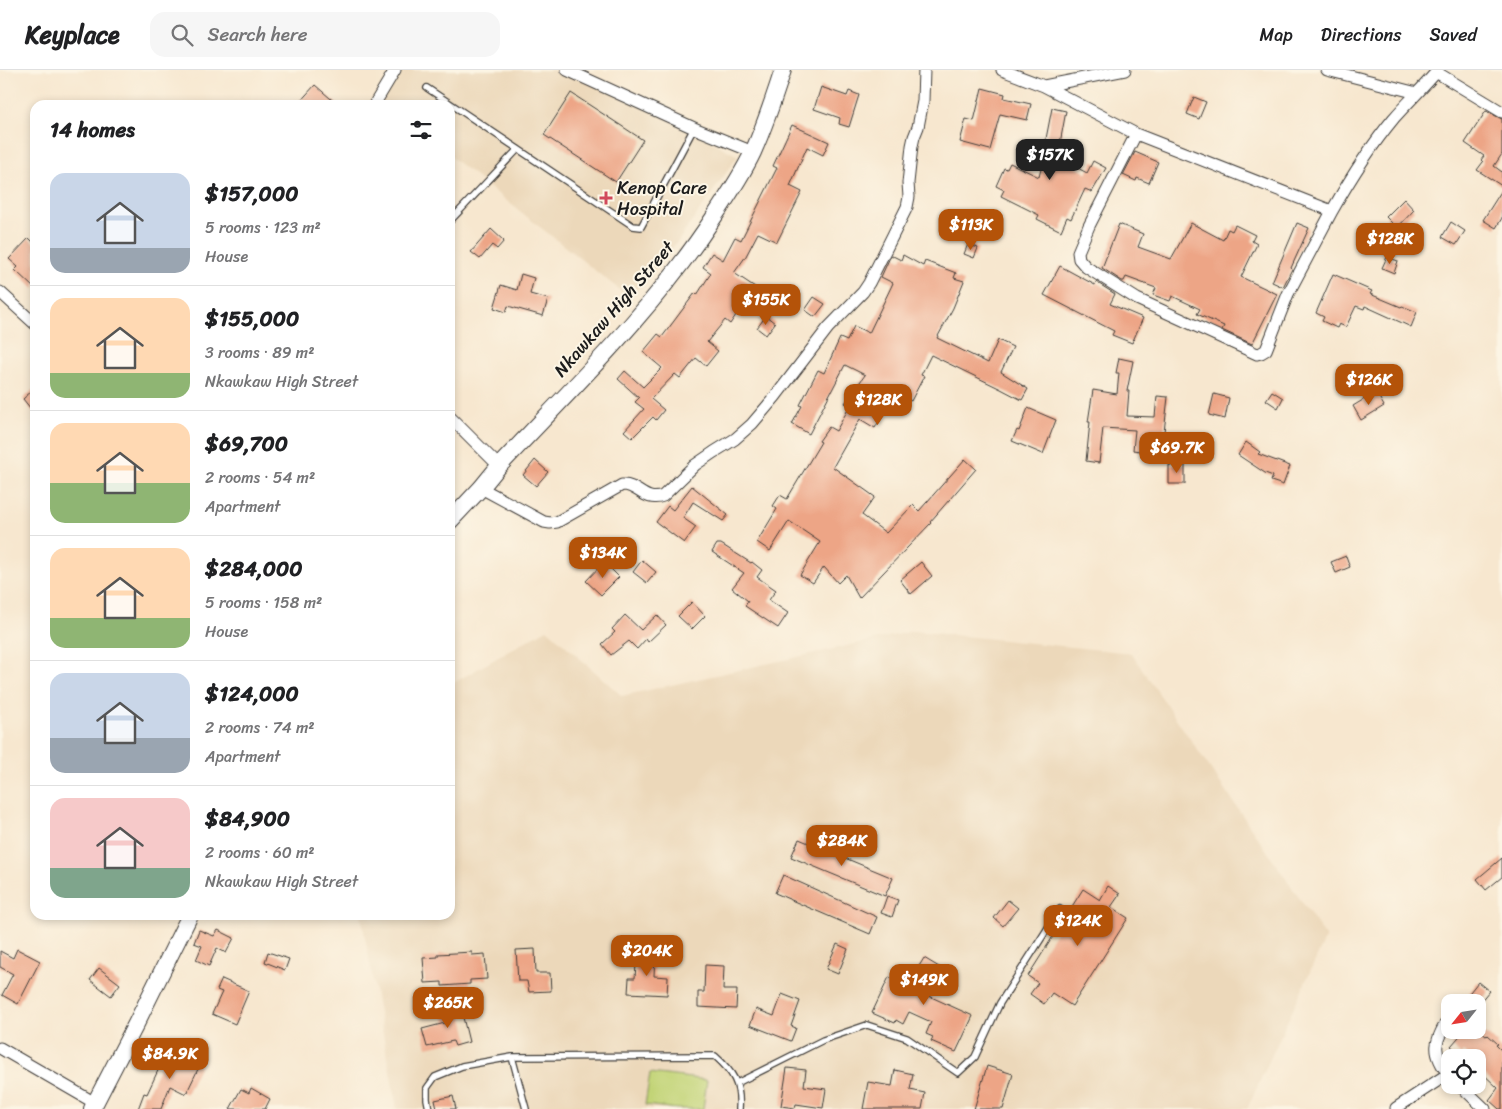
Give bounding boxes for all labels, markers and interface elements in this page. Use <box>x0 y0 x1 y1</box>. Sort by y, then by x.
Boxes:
search box <box>150 12 500 57</box>
text: Keyplace <box>25 14 120 56</box>
text: Search here <box>208 18 308 51</box>
text: Map <box>1260 19 1293 51</box>
text: Directions <box>1321 19 1402 51</box>
text: Saved <box>1430 19 1477 51</box>
icon: search <box>168 21 196 49</box>
text: 14 homes <box>50 111 135 149</box>
icon: filters <box>407 116 435 144</box>
pin: $157K <box>1015 138 1085 181</box>
text: $157K <box>1027 140 1073 169</box>
place label: Kenop Care Hospital <box>617 172 707 225</box>
text: $157,000 <box>205 175 298 213</box>
marker: Kenop Care Hospital <box>599 191 613 205</box>
icon: home <box>90 193 150 253</box>
pin: $113K <box>936 208 1006 251</box>
text: $113K <box>949 210 993 239</box>
text: 5 rooms · 123 m² <box>205 213 321 242</box>
pin: $128K <box>1355 222 1425 265</box>
text: $128K <box>1367 224 1413 253</box>
street label: Nkawkaw High Street <box>545 233 683 385</box>
text: House <box>205 242 248 271</box>
pin: $155K <box>731 284 801 326</box>
text: $155K <box>743 285 789 314</box>
text: $155,000 <box>205 300 299 338</box>
icon: home <box>90 318 150 378</box>
text: 3 rooms · 89 m² <box>205 338 314 367</box>
pin: $126K <box>1334 364 1404 406</box>
text: $126K <box>1346 365 1392 394</box>
text: Nkawkaw High Street <box>205 367 358 396</box>
pin: $128K <box>843 384 913 426</box>
text: $128K <box>855 385 901 414</box>
text: $69,700 <box>205 425 288 463</box>
pin: $69.7K <box>1136 432 1218 474</box>
text: $69.7K <box>1150 433 1204 462</box>
icon: home <box>90 443 150 503</box>
text: 2 rooms · 54 m² <box>205 463 315 492</box>
text: Apartment <box>205 492 281 521</box>
pin: $134K <box>568 536 638 579</box>
text: $134K <box>580 538 626 567</box>
text: $284,000 <box>205 550 303 588</box>
icon: home <box>90 568 150 628</box>
text: 5 rooms · 158 m² <box>205 588 322 617</box>
text: House <box>205 617 248 646</box>
text: $124,000 <box>205 675 299 713</box>
icon: home <box>90 693 150 753</box>
text: 2 rooms · 74 m² <box>205 713 315 742</box>
text: Apartment <box>205 742 281 771</box>
text: $84,900 <box>205 800 290 838</box>
icon: home <box>90 818 150 878</box>
pin: $284K <box>807 824 877 867</box>
text: $284K <box>817 826 867 855</box>
text: 2 rooms · 60 m² <box>205 838 315 867</box>
text: Nkawkaw High Street <box>205 867 358 896</box>
pin: $124K <box>1043 904 1113 947</box>
text: $124K <box>1055 906 1101 935</box>
pin: $204K <box>612 934 682 977</box>
text: $204K <box>622 936 672 965</box>
pin: $149K <box>889 964 959 1006</box>
text: $149K <box>900 965 948 994</box>
pin: $265K <box>413 986 483 1029</box>
text: $265K <box>424 988 472 1017</box>
north arrow <box>1441 994 1486 1039</box>
map controls <box>1441 994 1486 1094</box>
pin: $84.9K <box>129 1038 211 1080</box>
text: $84.9K <box>143 1039 197 1068</box>
button: locate <box>1441 1049 1486 1094</box>

